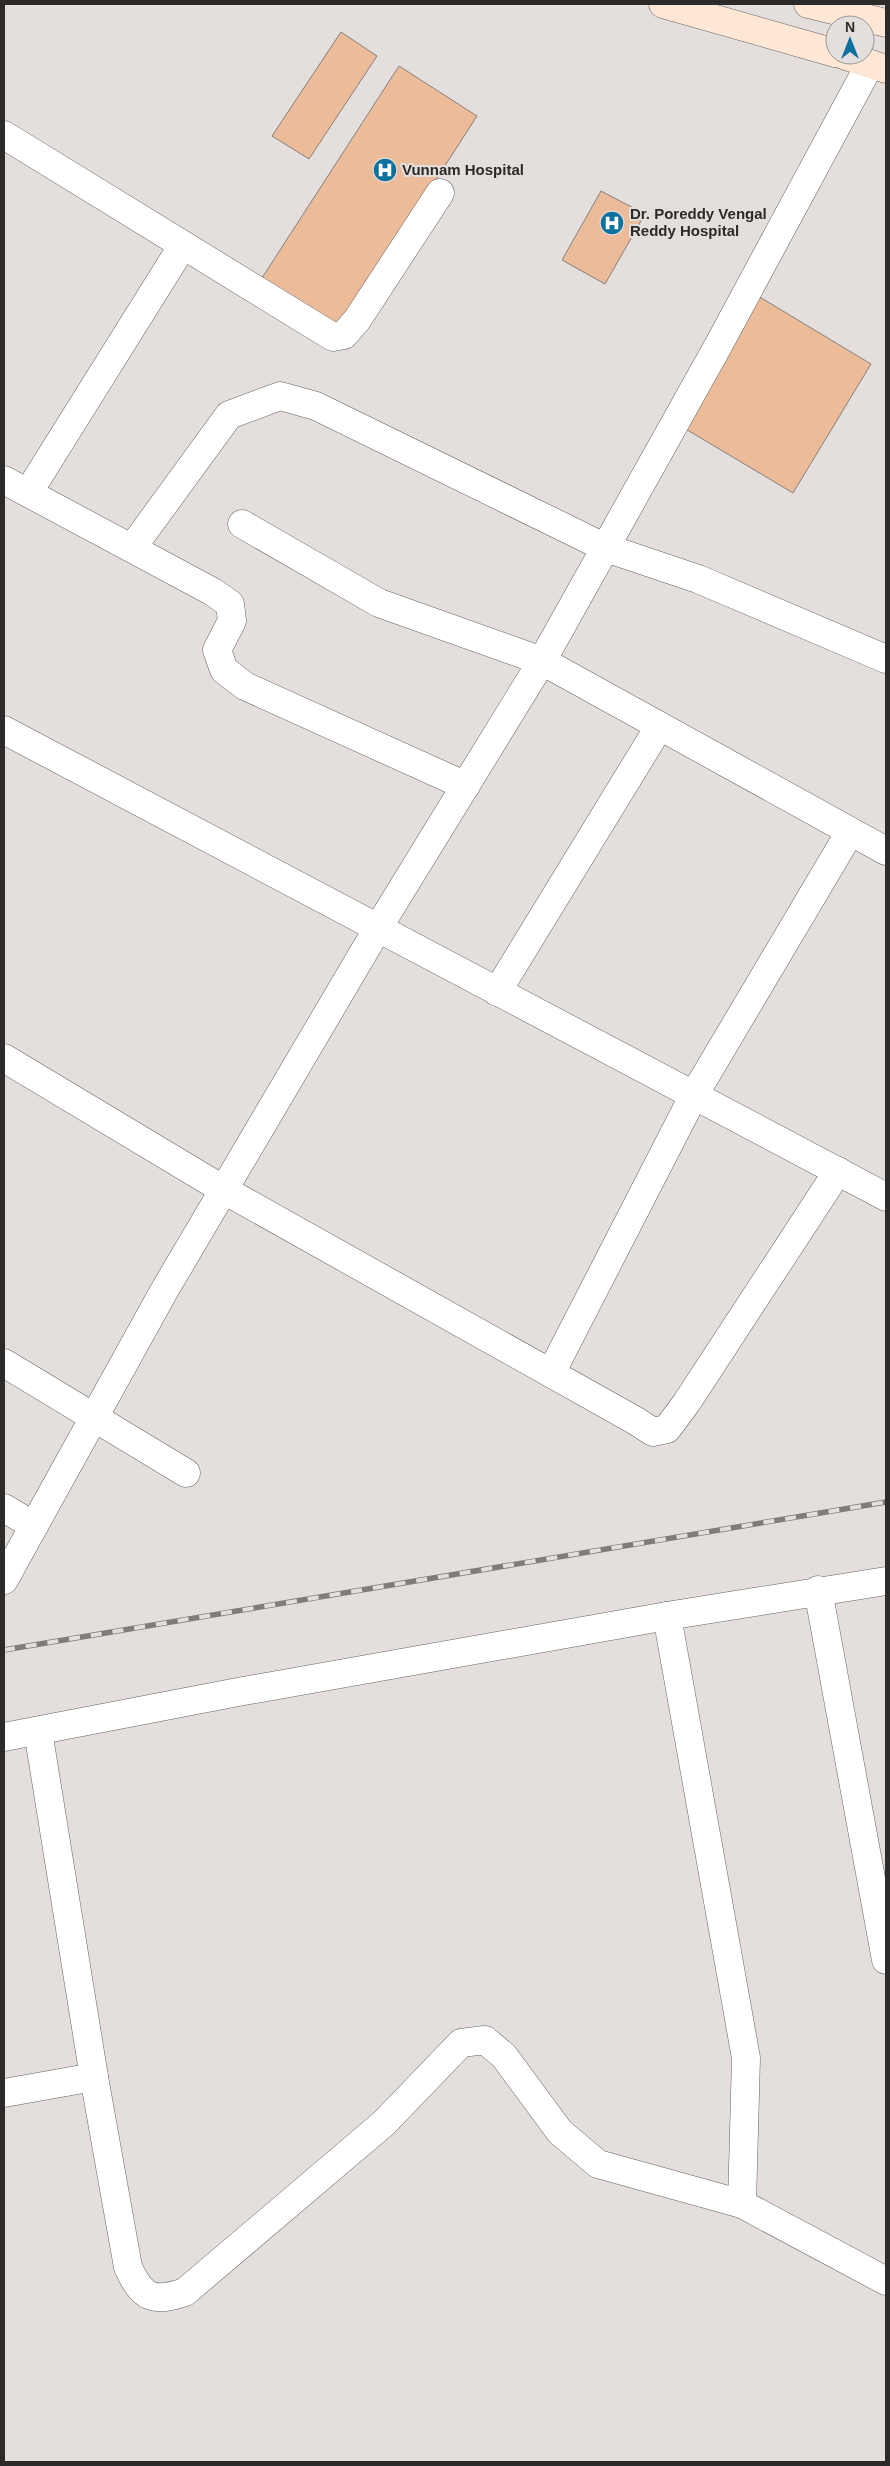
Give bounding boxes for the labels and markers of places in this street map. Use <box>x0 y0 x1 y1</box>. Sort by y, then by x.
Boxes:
hospital icon: Vunnam Hospital <box>372 157 398 183</box>
place label: Vunnam Hospital <box>402 161 524 178</box>
place label: Dr. Poreddy Vengal Reddy Hospital <box>630 205 767 239</box>
hospital icon: Dr. Poreddy Vengal Reddy Hospital <box>599 210 625 236</box>

